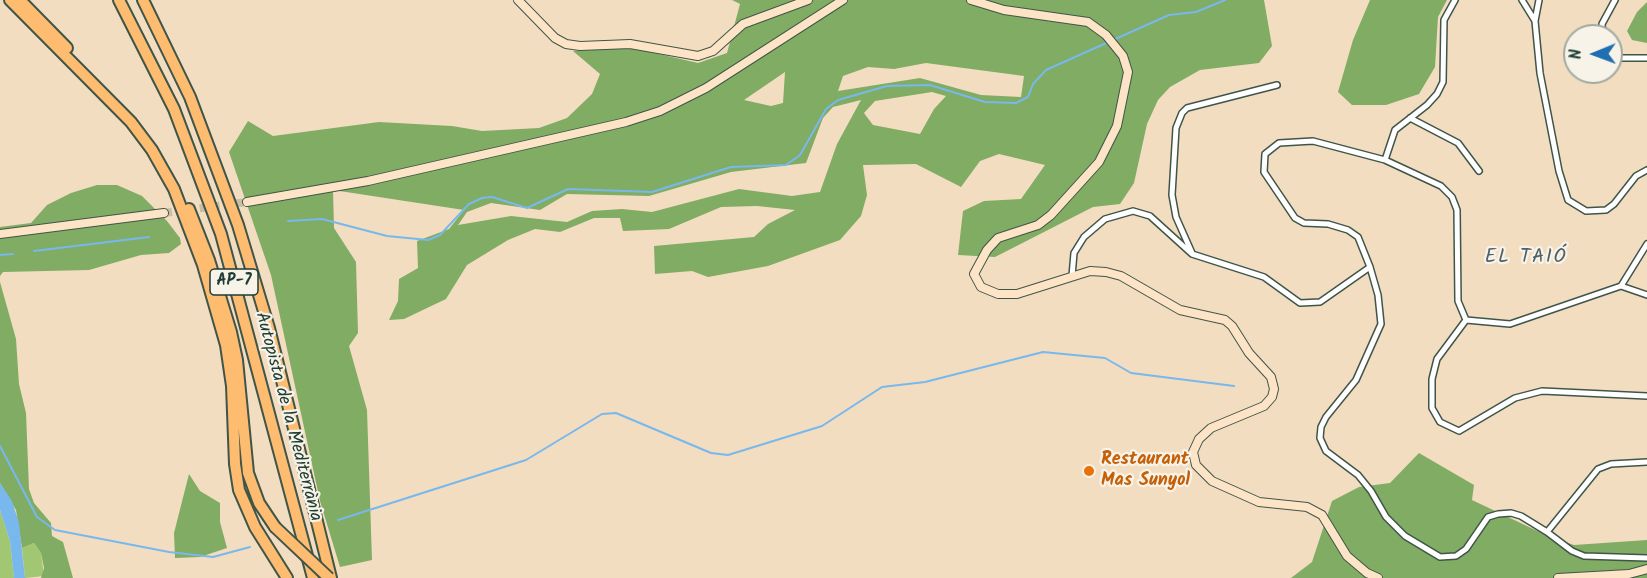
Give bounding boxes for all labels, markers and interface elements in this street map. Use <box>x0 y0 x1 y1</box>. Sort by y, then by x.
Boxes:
north arrow <box>1563 24 1623 84</box>
text: N <box>1564 49 1589 60</box>
district label: EL TAIÓ <box>1485 247 1567 271</box>
road number: AP-7 <box>210 269 258 295</box>
street label: Autopista de la Mediterrània <box>249 310 325 524</box>
place label: Restaurant Mas Sunyol <box>1101 450 1190 492</box>
marker: Restaurant Mas Sunyol <box>1082 464 1096 478</box>

